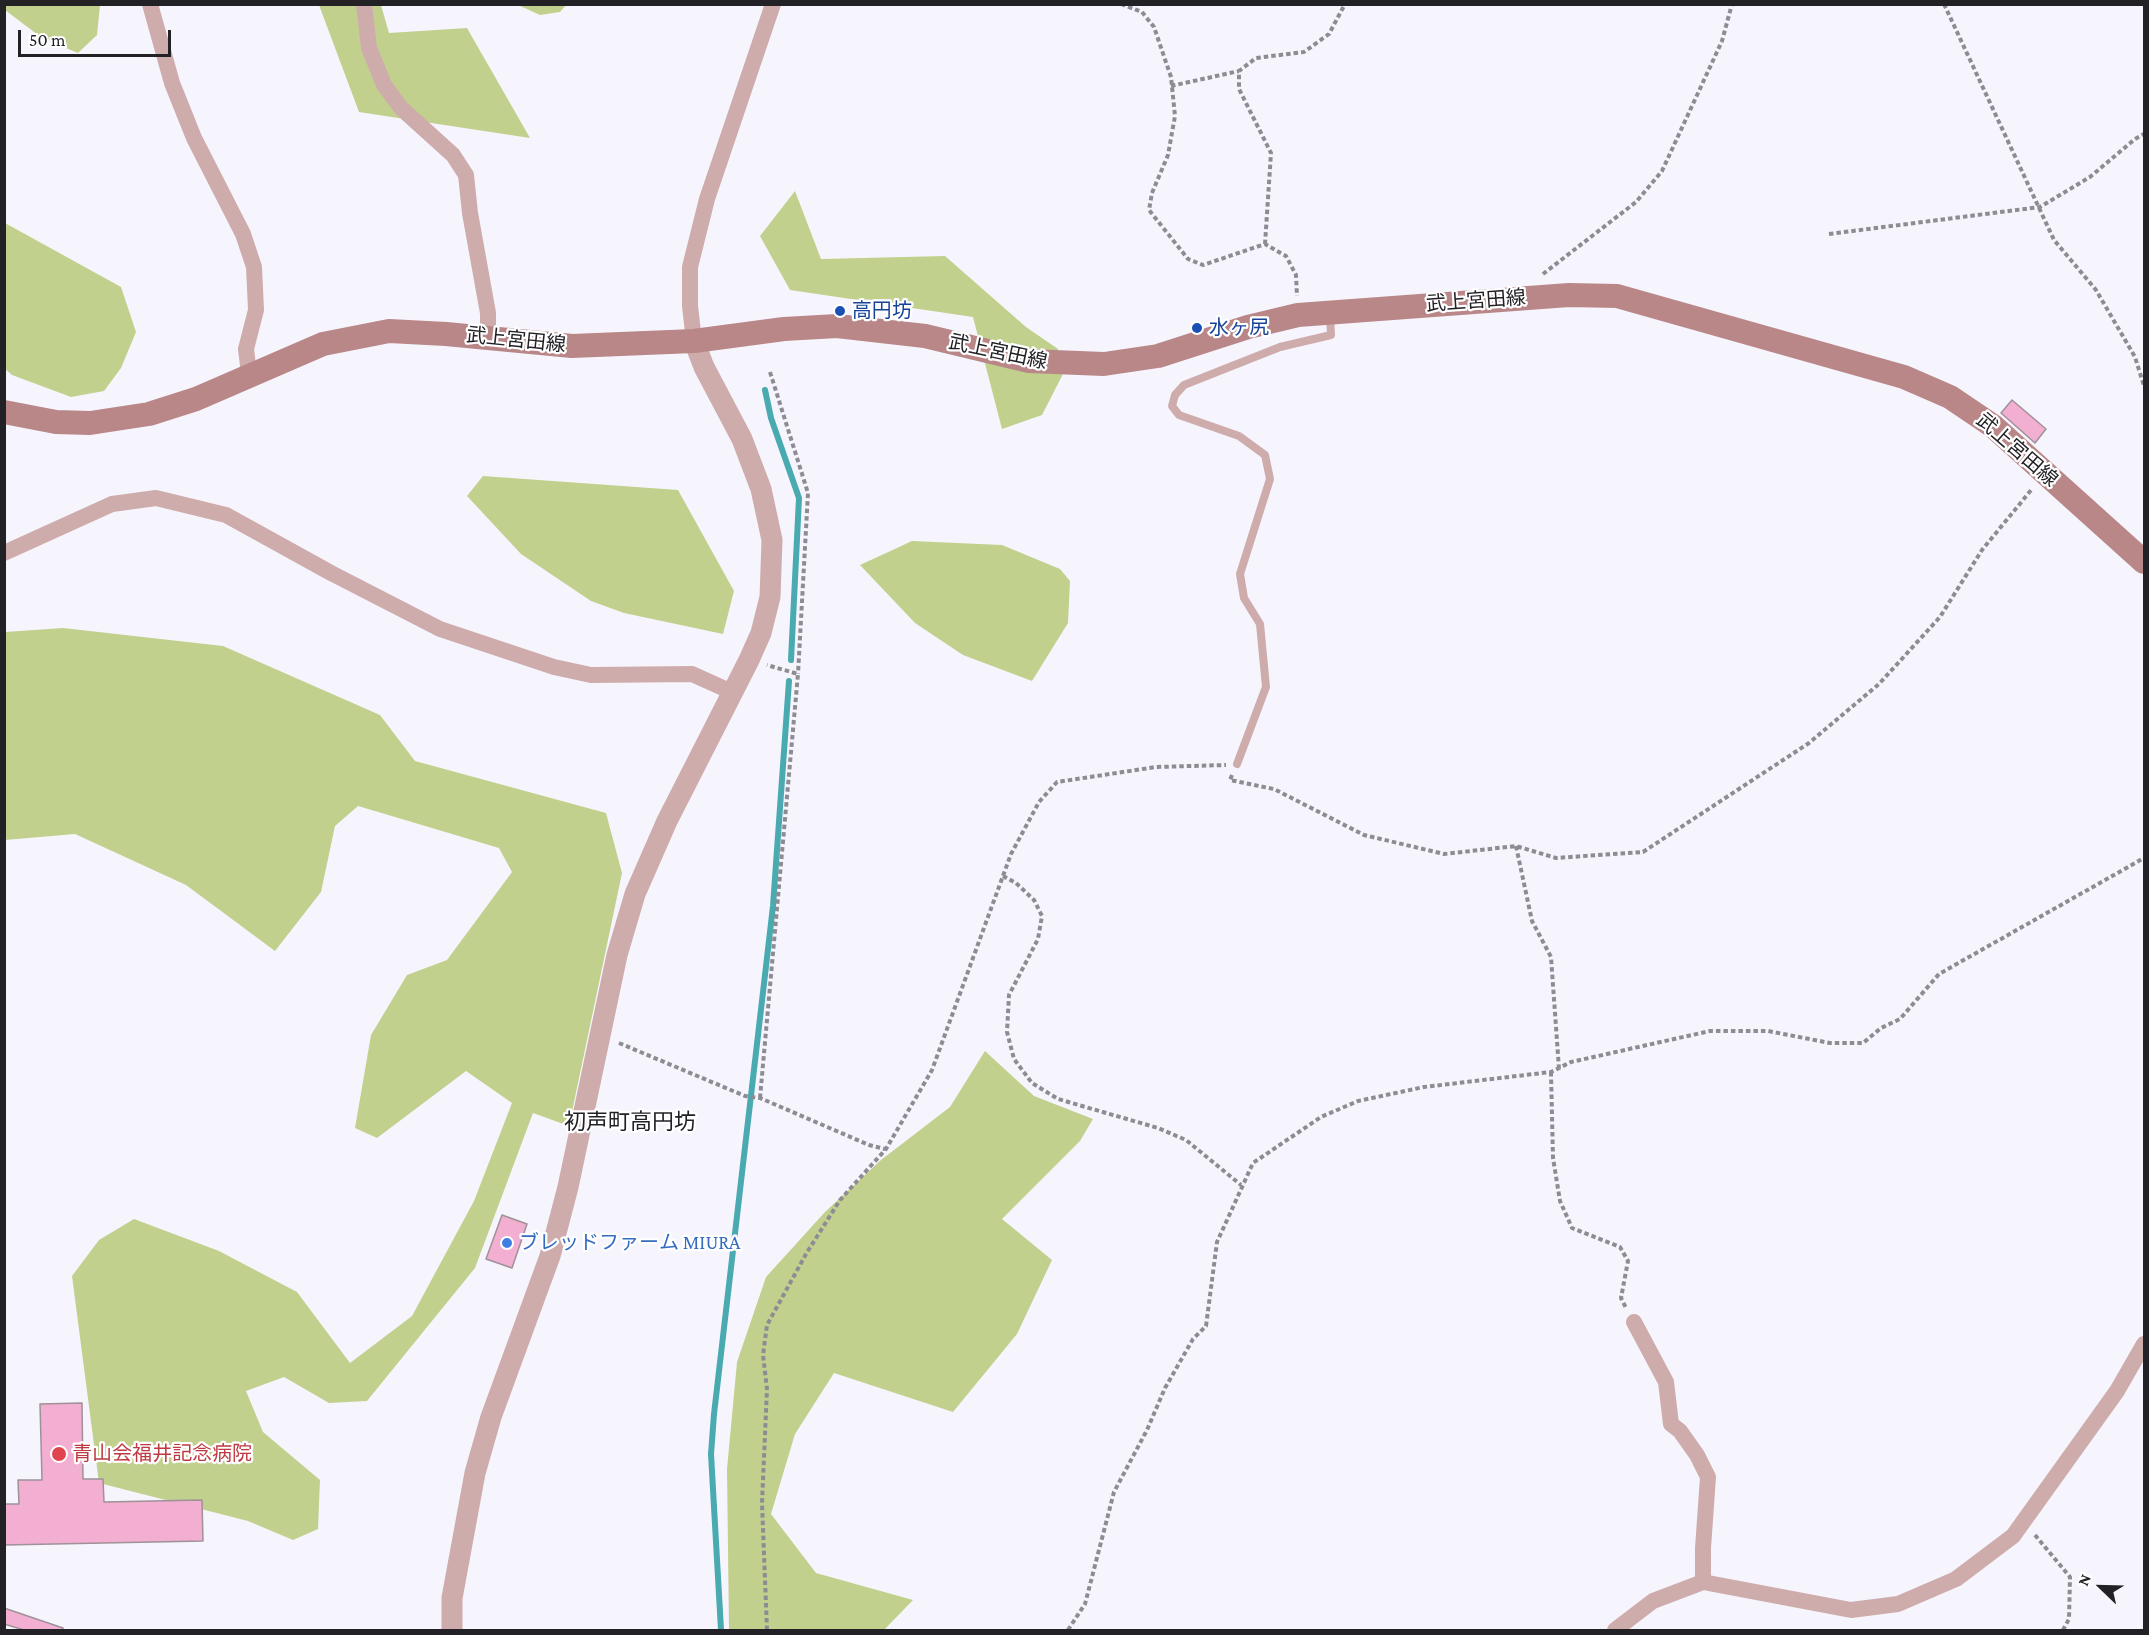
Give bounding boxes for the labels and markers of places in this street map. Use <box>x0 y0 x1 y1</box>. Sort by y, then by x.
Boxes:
place label: 高円坊 <box>852 299 912 323</box>
marker: 高円坊 <box>833 304 847 318</box>
place label: 水ヶ尻 <box>1209 316 1269 340</box>
marker: 水ヶ尻 <box>1190 321 1204 335</box>
place label: ブレッドファーム MIURA <box>519 1231 740 1255</box>
marker: ブレッドファーム MIURA <box>500 1236 514 1250</box>
place label: 青山会福井記念病院 <box>72 1442 252 1466</box>
marker: 青山会福井記念病院 <box>50 1445 68 1463</box>

